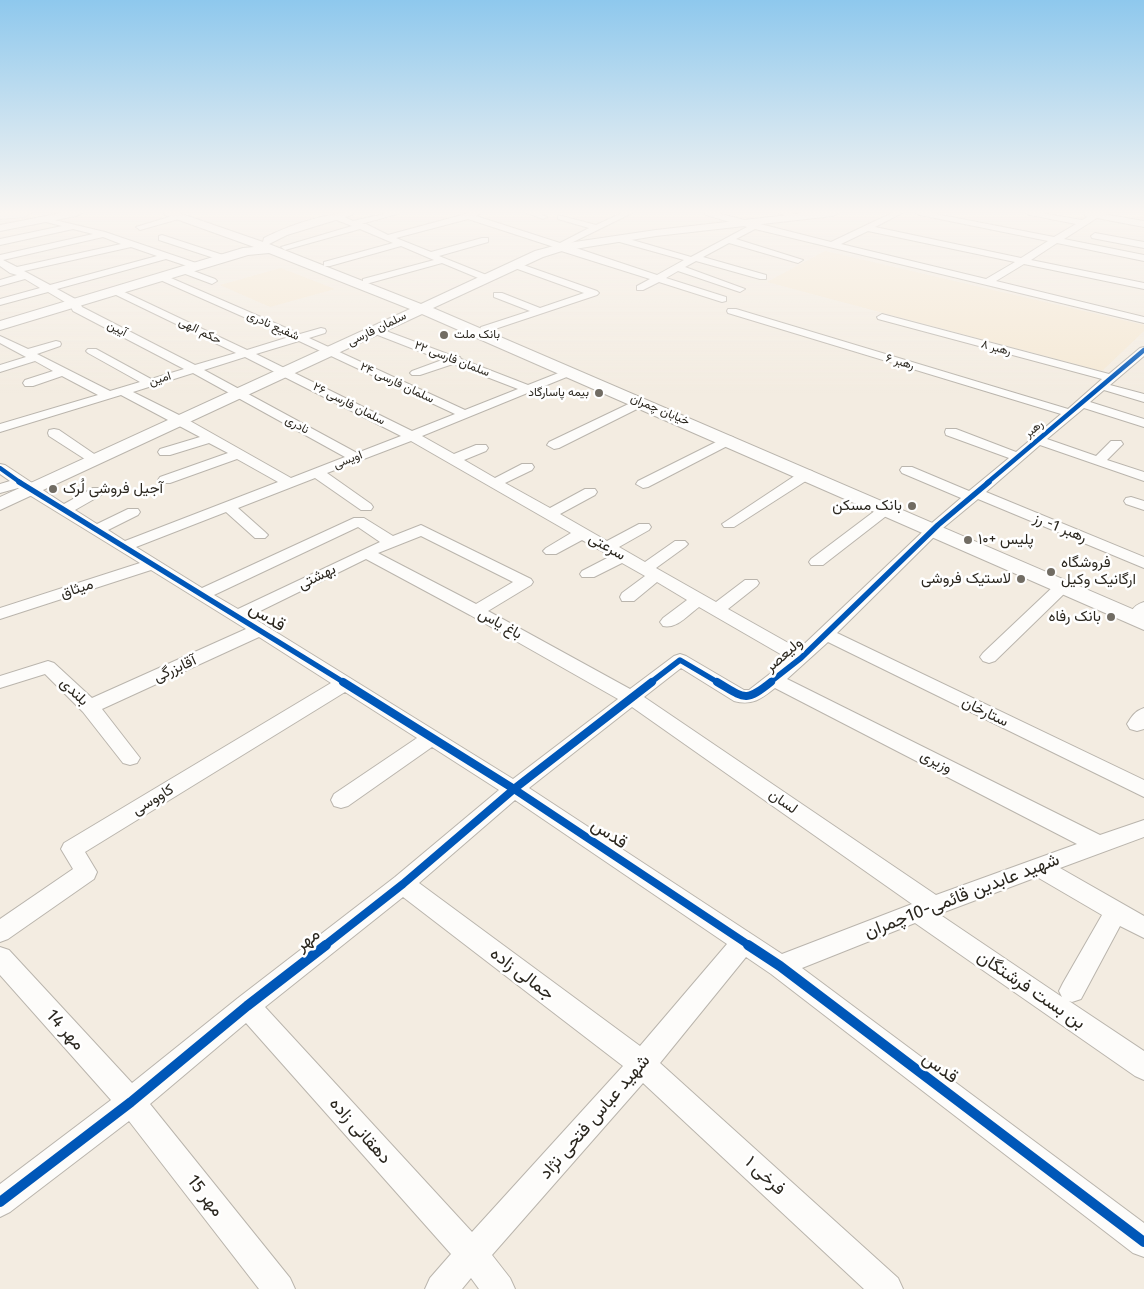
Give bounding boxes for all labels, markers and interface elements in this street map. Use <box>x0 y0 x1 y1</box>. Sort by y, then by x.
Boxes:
street label: شفیع نادری <box>245 308 301 344</box>
street label: سلمان فارسی <box>345 309 409 349</box>
street label: حکم الهی <box>176 315 224 347</box>
street label: آیین <box>105 318 129 340</box>
place label: بانک ملت <box>454 328 500 342</box>
marker: بانک ملت <box>438 329 450 341</box>
street label: رهبر ۸ <box>979 337 1013 359</box>
street label: سلمان فارسی ۲۲ <box>412 338 492 380</box>
street label: رهبر ۶ <box>884 351 916 373</box>
street label: سلمان فارسی ۲۴ <box>358 360 436 406</box>
street label: امین <box>147 369 173 389</box>
street label: سلمان فارسی ۲۶ <box>311 380 387 428</box>
place label: بیمه پاسارگاد <box>528 386 589 400</box>
marker: بیمه پاسارگاد <box>593 387 605 399</box>
street label: خیابان چمران <box>628 391 692 429</box>
street label: نادری <box>283 413 311 437</box>
street label: رهبر <box>1022 417 1046 441</box>
street label: اویسی <box>332 448 364 472</box>
place label: آجیل فروشی لُرک <box>63 480 163 498</box>
marker: آجیل فروشی لُرک <box>47 483 59 495</box>
place label: بانک مسکن <box>832 497 902 515</box>
marker: بانک مسکن <box>906 500 918 512</box>
street label: رهبر 1- رز <box>1031 509 1089 547</box>
street label: سرعتی <box>585 529 629 565</box>
place label: پلیس +۱۰ <box>978 531 1034 549</box>
marker: پلیس +۱۰ <box>962 534 974 546</box>
place label: فروشگاه ارگانیک وکیل <box>1061 554 1136 589</box>
street label: بهشتی <box>295 560 339 594</box>
marker: فروشگاه ارگانیک وکیل <box>1045 566 1057 578</box>
place label: لاستیک فروشی <box>921 570 1011 588</box>
marker: لاستیک فروشی <box>1015 573 1027 585</box>
street label: میثاق <box>58 575 96 603</box>
street label: قدس <box>245 597 289 637</box>
street label: باغ یاس <box>475 605 525 643</box>
place label: بانک رفاه <box>1048 608 1101 626</box>
marker: بانک رفاه <box>1105 611 1117 623</box>
street label: ولیعصر <box>762 634 806 676</box>
street label: آقابزرگی <box>151 652 199 686</box>
street label: بلندی <box>56 674 92 710</box>
street label: ستارخان <box>959 693 1011 731</box>
street label: وزیری <box>917 746 955 778</box>
street label: کاووسی <box>129 781 177 819</box>
street label: لسان <box>765 786 801 818</box>
street label: قدس <box>587 814 631 854</box>
street label: شهید عابدین قائمی-10چمران <box>861 849 1063 943</box>
street label: مهر <box>291 924 325 956</box>
street label: جمالی زاده <box>486 943 558 1005</box>
street label: بن بست فرشتگان <box>973 946 1089 1034</box>
street label: مهر 14 <box>41 1005 89 1055</box>
street label: قدس <box>918 1048 962 1088</box>
street label: شهید عباس فتحی نژاد <box>535 1050 655 1184</box>
street label: دهقانی زاده <box>324 1093 396 1169</box>
street label: فرخی ۱ <box>740 1152 790 1200</box>
street label: مهر 15 <box>182 1171 228 1221</box>

